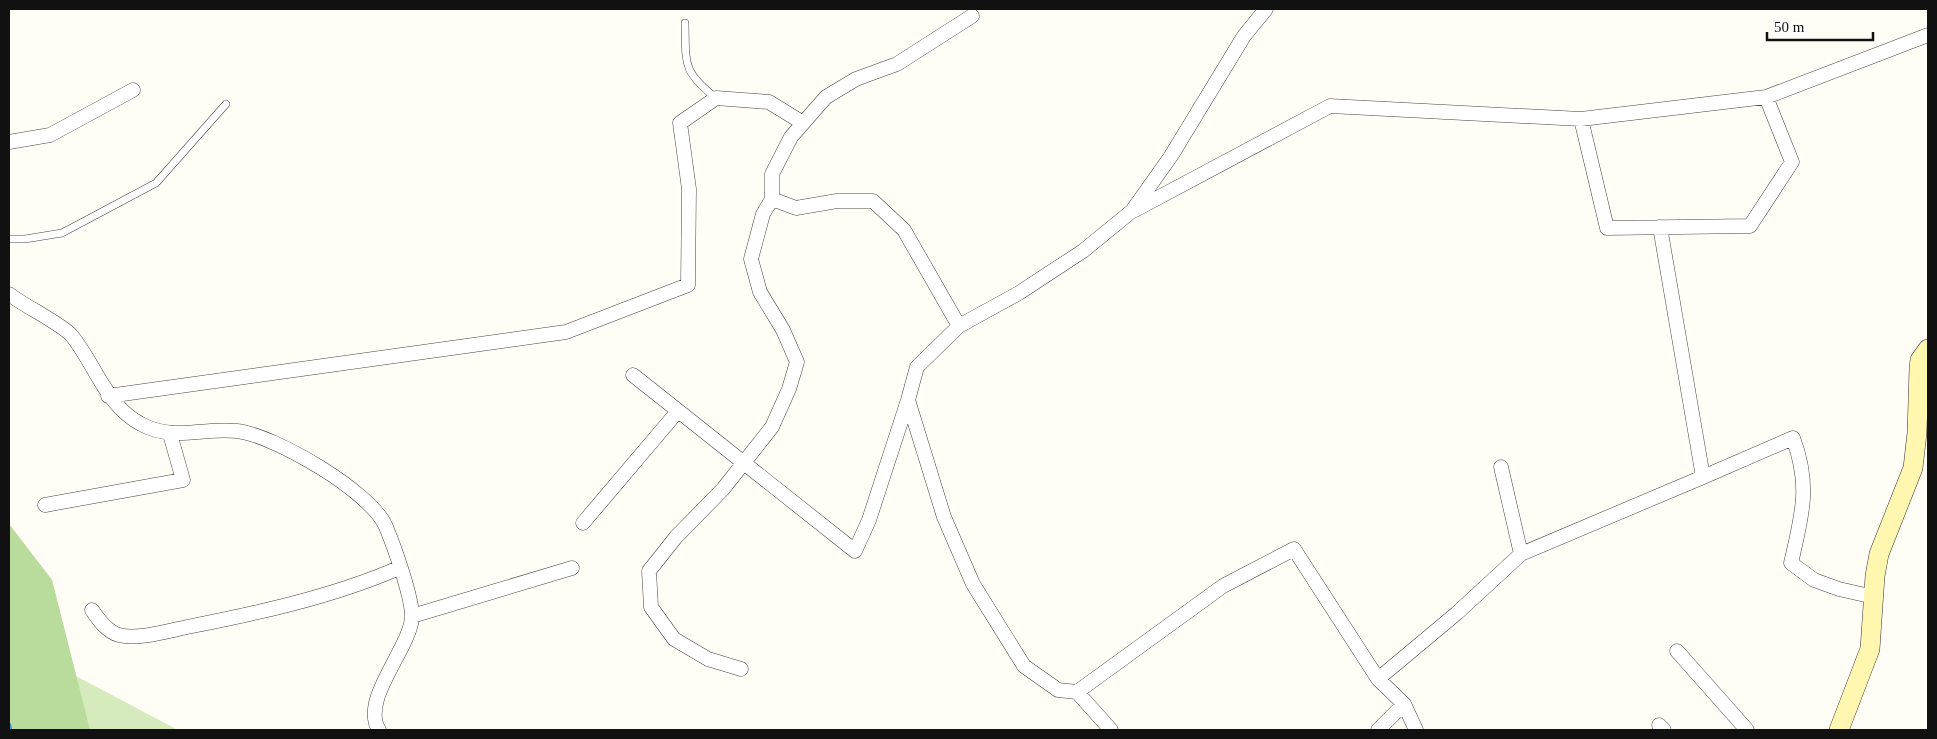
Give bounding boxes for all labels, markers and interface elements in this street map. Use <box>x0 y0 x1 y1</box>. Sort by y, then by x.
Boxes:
scale bar <box>1767 10 1873 42</box>
text: 50 m <box>1774 19 1805 35</box>

